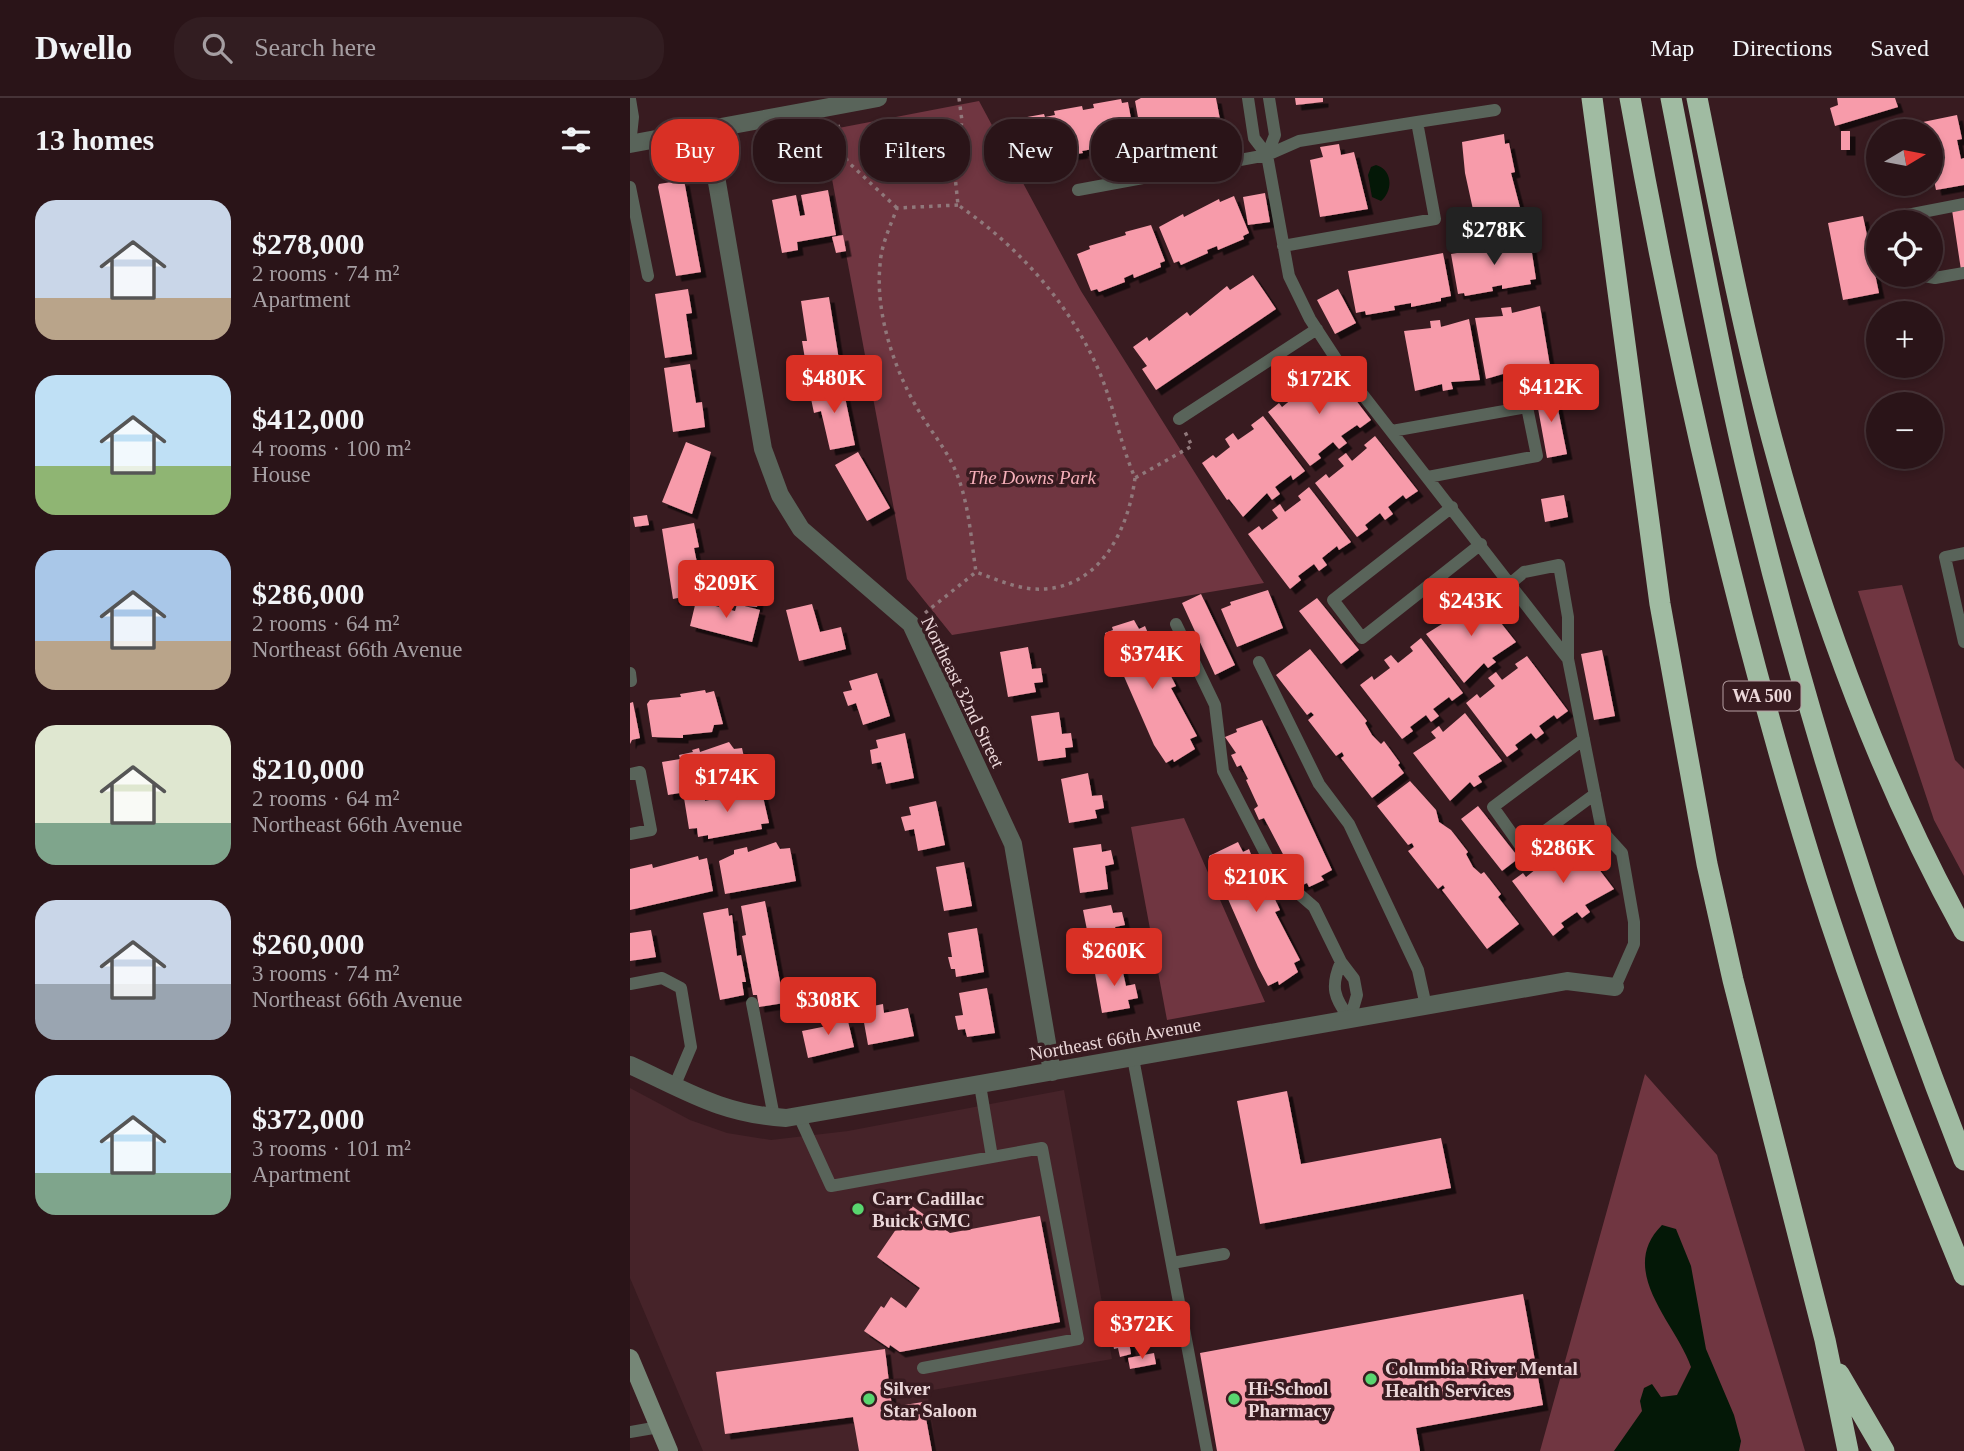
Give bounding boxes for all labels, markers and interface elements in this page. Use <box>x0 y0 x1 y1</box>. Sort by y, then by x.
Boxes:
search box <box>174 17 664 80</box>
icon: search <box>198 29 236 67</box>
text: Dwello <box>35 30 132 66</box>
text: Search here <box>254 33 376 62</box>
text: Map <box>1650 35 1694 61</box>
text: Directions <box>1732 35 1832 61</box>
text: Saved <box>1870 35 1929 61</box>
chip: Buy <box>651 119 739 182</box>
chip: Rent <box>753 119 846 182</box>
chip: Filters <box>860 119 970 182</box>
chip: New <box>984 119 1077 182</box>
chip: Apartment <box>1091 119 1242 182</box>
north arrow <box>1866 119 1942 196</box>
map controls <box>1866 119 1943 469</box>
icon: filters <box>557 121 595 159</box>
text: 13 homes <box>35 123 154 156</box>
pin: $278K <box>1445 208 1543 267</box>
button: locate <box>1866 210 1943 287</box>
text: $278K <box>1462 217 1526 242</box>
text: $278,000 <box>252 227 365 260</box>
icon: home <box>91 228 175 312</box>
text: 2 rooms · 74 m² <box>252 261 399 286</box>
text: Apartment <box>252 287 350 312</box>
button: + <box>1866 301 1943 378</box>
pin: $480K <box>785 356 883 415</box>
pin: $172K <box>1270 356 1368 416</box>
pin: $412K <box>1502 364 1600 424</box>
text: $480K <box>802 365 866 390</box>
text: $172K <box>1287 366 1351 391</box>
text: $412K <box>1519 374 1583 399</box>
button: − <box>1866 392 1943 469</box>
text: $412,000 <box>252 402 365 435</box>
icon: home <box>91 403 175 487</box>
text: 4 rooms · 100 m² <box>252 436 411 461</box>
text: House <box>252 462 311 487</box>
park label: The Downs Park <box>968 467 1096 488</box>
pin: $209K <box>677 560 775 620</box>
text: $209K <box>694 570 758 595</box>
text: $286,000 <box>252 577 365 610</box>
icon: home <box>91 578 175 662</box>
pin: $243K <box>1422 578 1520 638</box>
text: $243K <box>1439 588 1503 613</box>
text: 2 rooms · 64 m² <box>252 611 399 636</box>
street label: Northeast 32nd Street <box>917 613 1009 772</box>
pin: $374K <box>1103 632 1201 691</box>
text: Northeast 66th Avenue <box>252 637 462 662</box>
text: $374K <box>1120 641 1184 666</box>
road number: WA 500 <box>1724 682 1800 710</box>
text: $210,000 <box>252 752 365 785</box>
icon: home <box>91 753 175 837</box>
pin: $174K <box>678 754 776 814</box>
text: $174K <box>695 764 759 789</box>
text: 2 rooms · 64 m² <box>252 786 399 811</box>
text: Northeast 66th Avenue <box>252 812 462 837</box>
pin: $286K <box>1514 826 1612 885</box>
text: $286K <box>1531 835 1595 860</box>
pin: $210K <box>1207 854 1305 914</box>
text: $210K <box>1224 864 1288 889</box>
text: $260,000 <box>252 927 365 960</box>
icon: home <box>91 928 175 1012</box>
pin: $260K <box>1065 928 1163 988</box>
text: $260K <box>1082 938 1146 963</box>
text: 3 rooms · 74 m² <box>252 961 399 986</box>
pin: $308K <box>779 978 877 1037</box>
text: Northeast 66th Avenue <box>252 987 462 1012</box>
text: $308K <box>796 987 860 1012</box>
street label: Northeast 66th Avenue <box>1028 1014 1202 1064</box>
text: $372,000 <box>252 1102 365 1135</box>
icon: home <box>91 1103 175 1187</box>
text: 3 rooms · 101 m² <box>252 1136 411 1161</box>
text: Apartment <box>252 1162 350 1187</box>
place label: Carr Cadillac Buick GMC <box>872 1188 984 1231</box>
marker: Carr Cadillac Buick GMC <box>850 1201 866 1217</box>
pin: $372K <box>1093 1302 1191 1361</box>
text: $372K <box>1110 1311 1174 1336</box>
place label: Columbia River Mental Health Services <box>1385 1358 1578 1401</box>
marker: Columbia River Mental Health Services <box>1363 1371 1379 1387</box>
place label: Silver Star Saloon <box>883 1378 978 1421</box>
place label: Hi-School Pharmacy <box>1248 1378 1332 1421</box>
marker: Silver Star Saloon <box>861 1391 877 1407</box>
marker: Hi-School Pharmacy <box>1226 1391 1242 1407</box>

